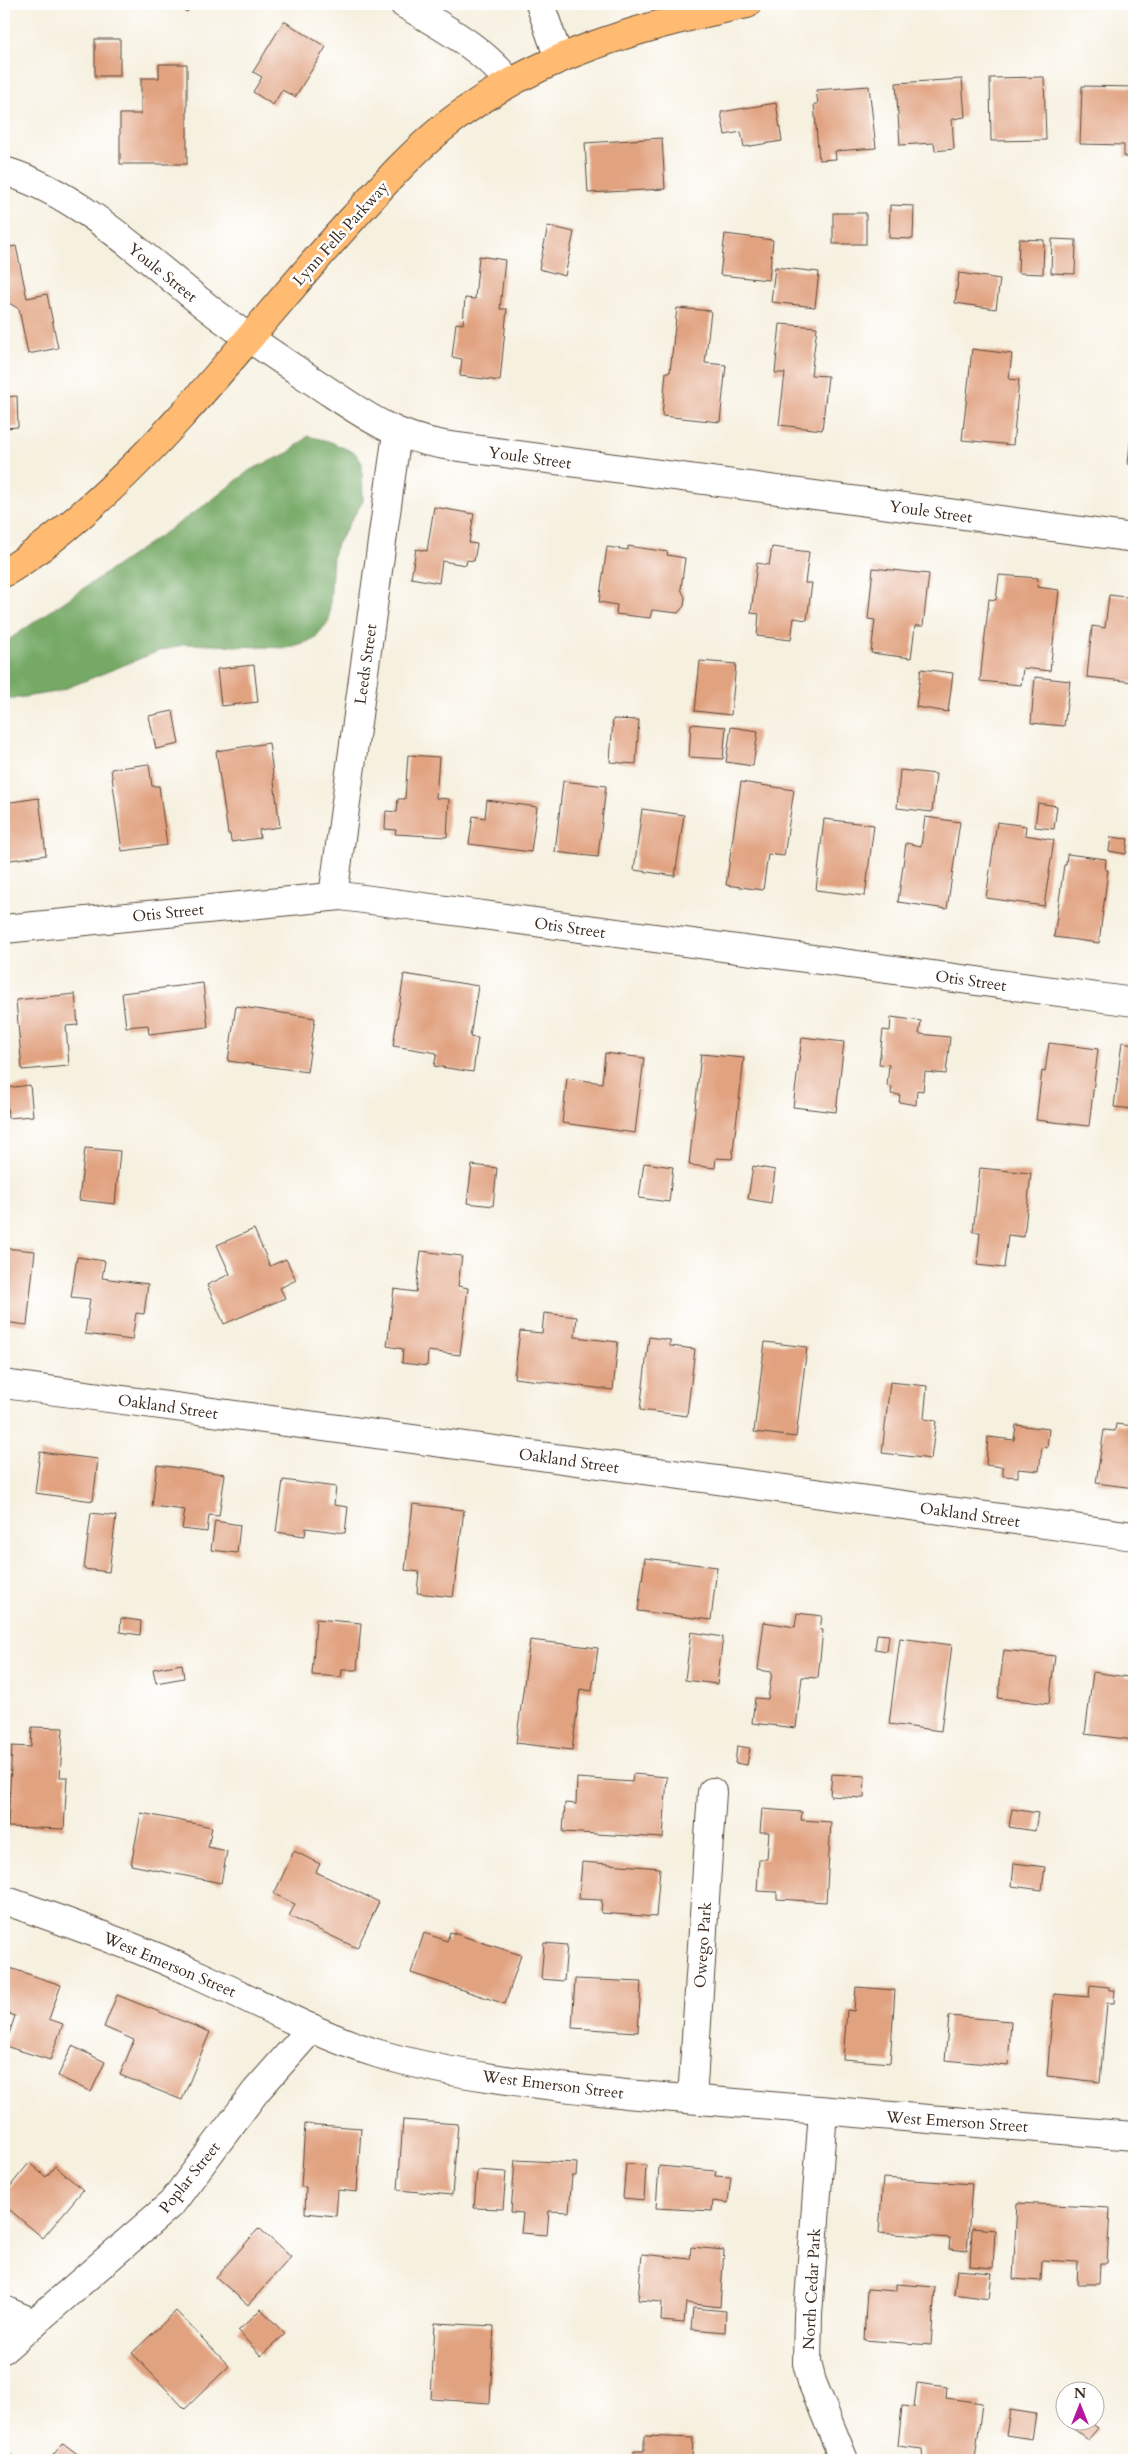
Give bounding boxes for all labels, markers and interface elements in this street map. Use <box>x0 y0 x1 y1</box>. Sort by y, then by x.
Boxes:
street label: Lynn Fells Parkway <box>288 176 394 291</box>
street label: Youle Street <box>123 238 202 308</box>
street label: Youle Street <box>487 441 573 475</box>
street label: Youle Street <box>888 495 974 529</box>
street label: Leeds Street <box>349 623 383 706</box>
street label: Otis Street <box>131 898 205 928</box>
street label: Otis Street <box>533 912 607 944</box>
street label: Otis Street <box>934 965 1008 997</box>
street label: Oakland Street <box>116 1389 219 1425</box>
street label: Oakland Street <box>517 1443 620 1479</box>
street label: Oakland Street <box>918 1497 1021 1533</box>
street label: Owego Park <box>689 1901 717 1989</box>
street label: West Emerson Street <box>99 1927 239 2003</box>
street label: West Emerson Street <box>480 2065 625 2105</box>
street label: West Emerson Street <box>884 2106 1029 2138</box>
street label: Poplar Street <box>154 2137 225 2218</box>
street label: North Cedar Park <box>798 2227 826 2351</box>
north arrow <box>1056 2382 1106 2432</box>
text: N <box>1074 2384 1086 2403</box>

